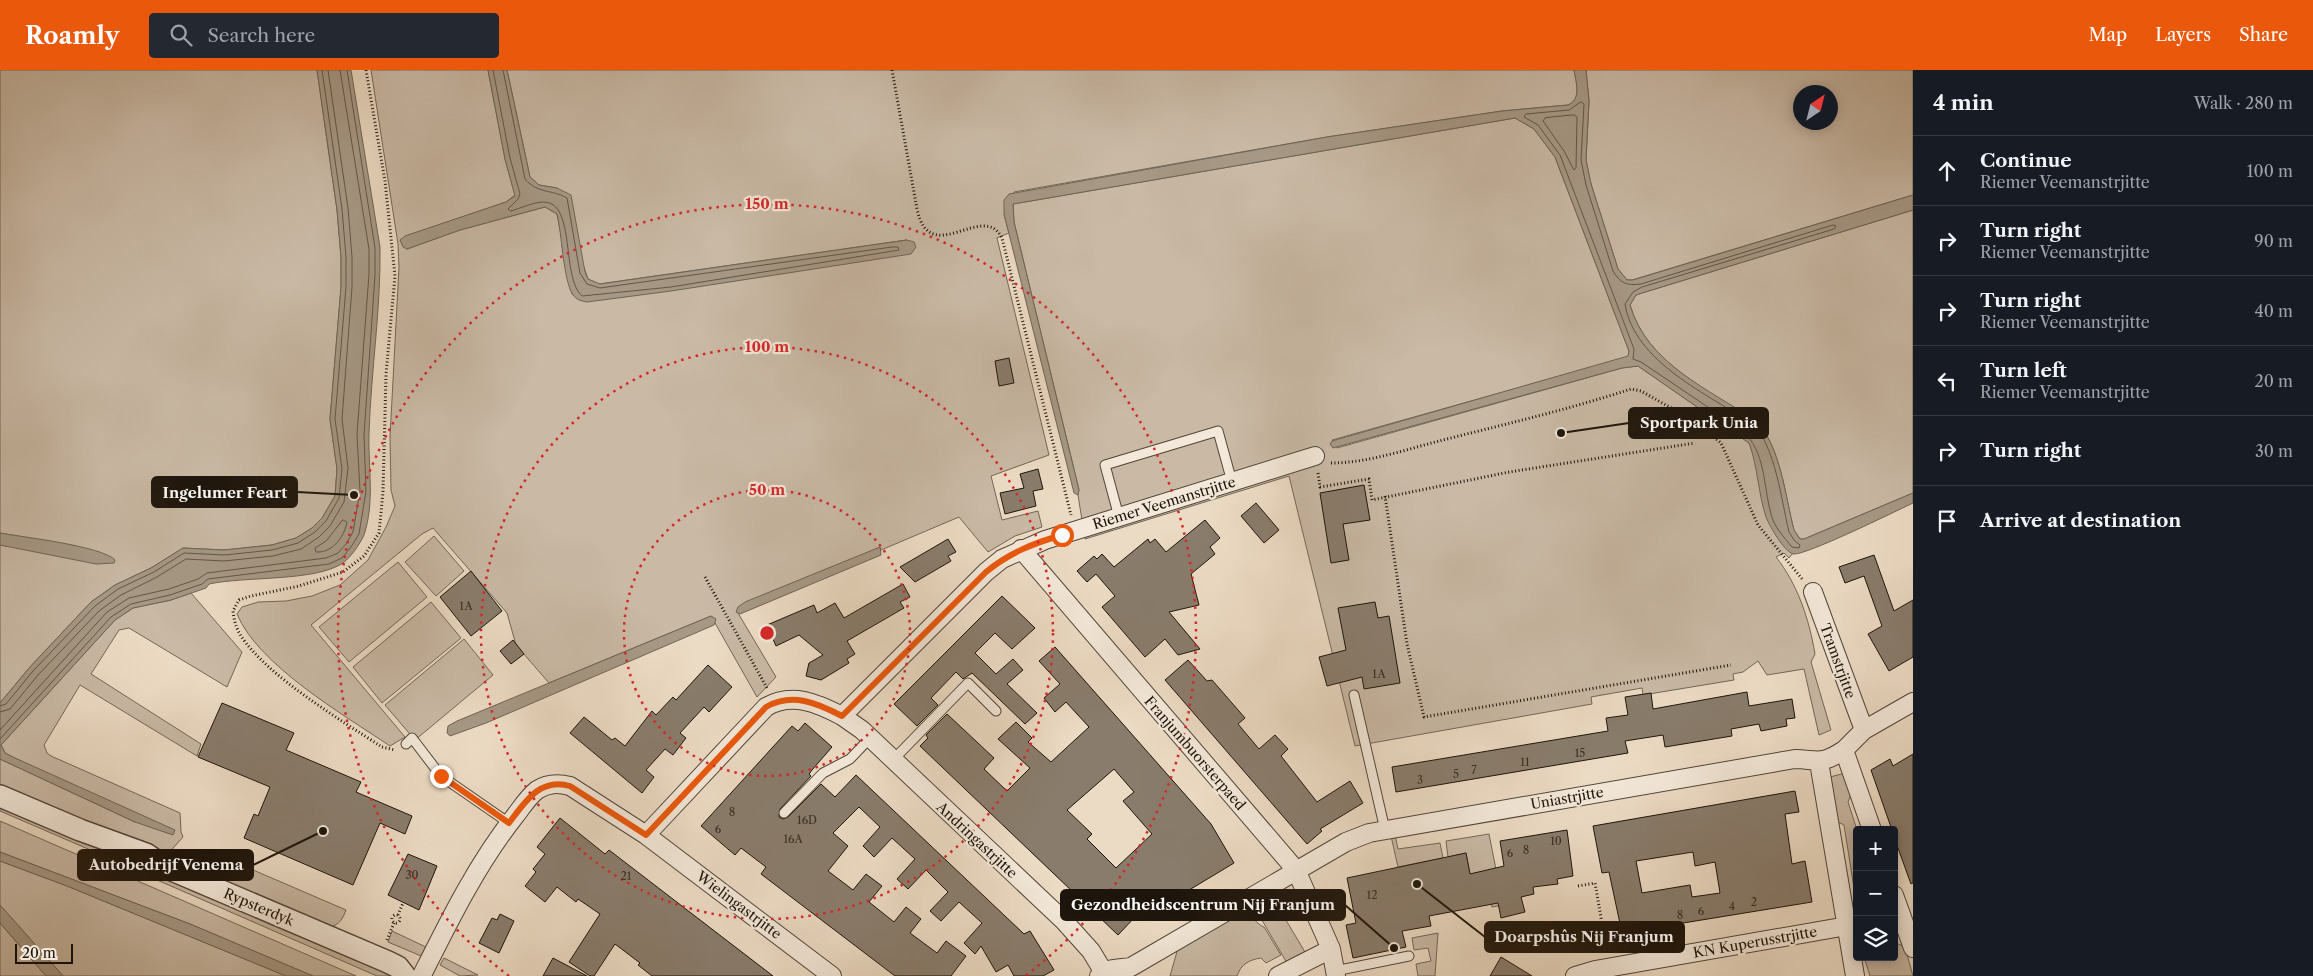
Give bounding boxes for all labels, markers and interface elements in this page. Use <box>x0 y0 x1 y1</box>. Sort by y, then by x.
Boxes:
search box <box>149 13 499 58</box>
text: Roamly <box>25 21 119 50</box>
icon: search <box>167 21 195 49</box>
text: Search here <box>207 24 315 47</box>
text: Map <box>2089 24 2127 46</box>
text: Layers <box>2155 24 2211 46</box>
text: Share <box>2239 24 2288 46</box>
north arrow <box>1793 85 1838 130</box>
text: 4 min <box>1933 90 1994 115</box>
text: Walk · 280 m <box>2194 93 2293 113</box>
text: Continue <box>1980 149 2072 172</box>
icon: ahead <box>1933 157 1961 185</box>
text: 100 m <box>2247 161 2293 181</box>
text: Riemer Veemanstrjitte <box>1980 172 2150 192</box>
text: 150 m <box>745 194 789 213</box>
text: Turn right <box>1980 219 2081 242</box>
icon: right <box>1933 227 1961 255</box>
text: 90 m <box>2254 231 2293 251</box>
text: Riemer Veemanstrjitte <box>1980 242 2150 262</box>
text: Turn right <box>1980 289 2081 312</box>
icon: right <box>1933 297 1961 325</box>
text: 40 m <box>2254 301 2293 321</box>
text: Riemer Veemanstrjitte <box>1980 312 2150 332</box>
text: 100 m <box>745 337 789 356</box>
text: Turn left <box>1980 359 2067 382</box>
icon: left <box>1933 367 1961 395</box>
text: 20 m <box>2254 371 2293 391</box>
text: Riemer Veemanstrjitte <box>1980 382 2150 402</box>
callout: Sportpark Unia <box>1629 408 1768 438</box>
text: Sportpark Unia <box>1640 413 1758 432</box>
icon: right <box>1933 437 1961 465</box>
text: Turn right <box>1980 439 2081 462</box>
text: 30 m <box>2255 441 2293 461</box>
street label: Riemer Veemanstrjitte <box>1090 473 1238 533</box>
callout: Ingelumer Feart <box>152 477 297 507</box>
text: 50 m <box>749 480 785 499</box>
text: Ingelumer Feart <box>163 483 287 502</box>
icon: arrive <box>1933 507 1961 535</box>
text: Arrive at destination <box>1980 509 2181 532</box>
route start <box>1051 524 1074 547</box>
house number: 1A <box>459 599 473 613</box>
street label: Tramstrjitte <box>1816 621 1860 701</box>
centre of rings <box>758 624 776 642</box>
house number: 1A <box>1372 667 1386 681</box>
street label: Franjumbuorsterpaed <box>1141 692 1250 814</box>
house number: 15 <box>1575 746 1585 760</box>
house number: 11 <box>1520 755 1530 769</box>
house number: 7 <box>1471 763 1477 777</box>
route end <box>430 765 453 788</box>
house number: 5 <box>1453 767 1459 781</box>
house number: 3 <box>1417 773 1423 787</box>
street label: Uniastrjitte <box>1529 783 1605 813</box>
street label: Andringastrjitte <box>932 797 1021 882</box>
house number: 8 <box>729 805 735 819</box>
house number: 16D <box>797 813 817 827</box>
house number: 6 <box>715 822 722 836</box>
map controls <box>1853 826 1898 961</box>
button: + <box>1853 826 1898 871</box>
house number: 16A <box>783 832 803 846</box>
house number: 10 <box>1550 834 1562 848</box>
house number: 8 <box>1523 843 1529 857</box>
house number: 6 <box>1507 846 1514 860</box>
callout: Autobedrijf Venema <box>78 850 253 880</box>
text: Autobedrijf Venema <box>88 855 244 874</box>
street label: Wielingastrjitte <box>692 866 785 943</box>
house number: 30 <box>405 868 419 882</box>
house number: 21 <box>621 869 632 883</box>
button: − <box>1853 871 1898 916</box>
street label: Rypsterdyk <box>221 884 298 930</box>
house number: 12 <box>1367 888 1377 902</box>
callout: Gezondheidscentrum Nij Franjum <box>1061 890 1345 920</box>
text: Gezondheidscentrum Nij Franjum <box>1071 895 1335 914</box>
house number: 2 <box>1751 895 1757 909</box>
house number: 4 <box>1729 899 1735 913</box>
house number: 6 <box>1698 904 1705 918</box>
house number: 8 <box>1677 908 1683 922</box>
button: layers <box>1853 916 1898 961</box>
callout: Doarpshûs Nij Franjum <box>1485 922 1684 952</box>
street label: KN Kuperusstrjitte <box>1692 922 1819 962</box>
text: Doarpshûs Nij Franjum <box>1494 927 1674 946</box>
scale bar <box>15 941 72 964</box>
text: 20 m <box>22 944 56 962</box>

